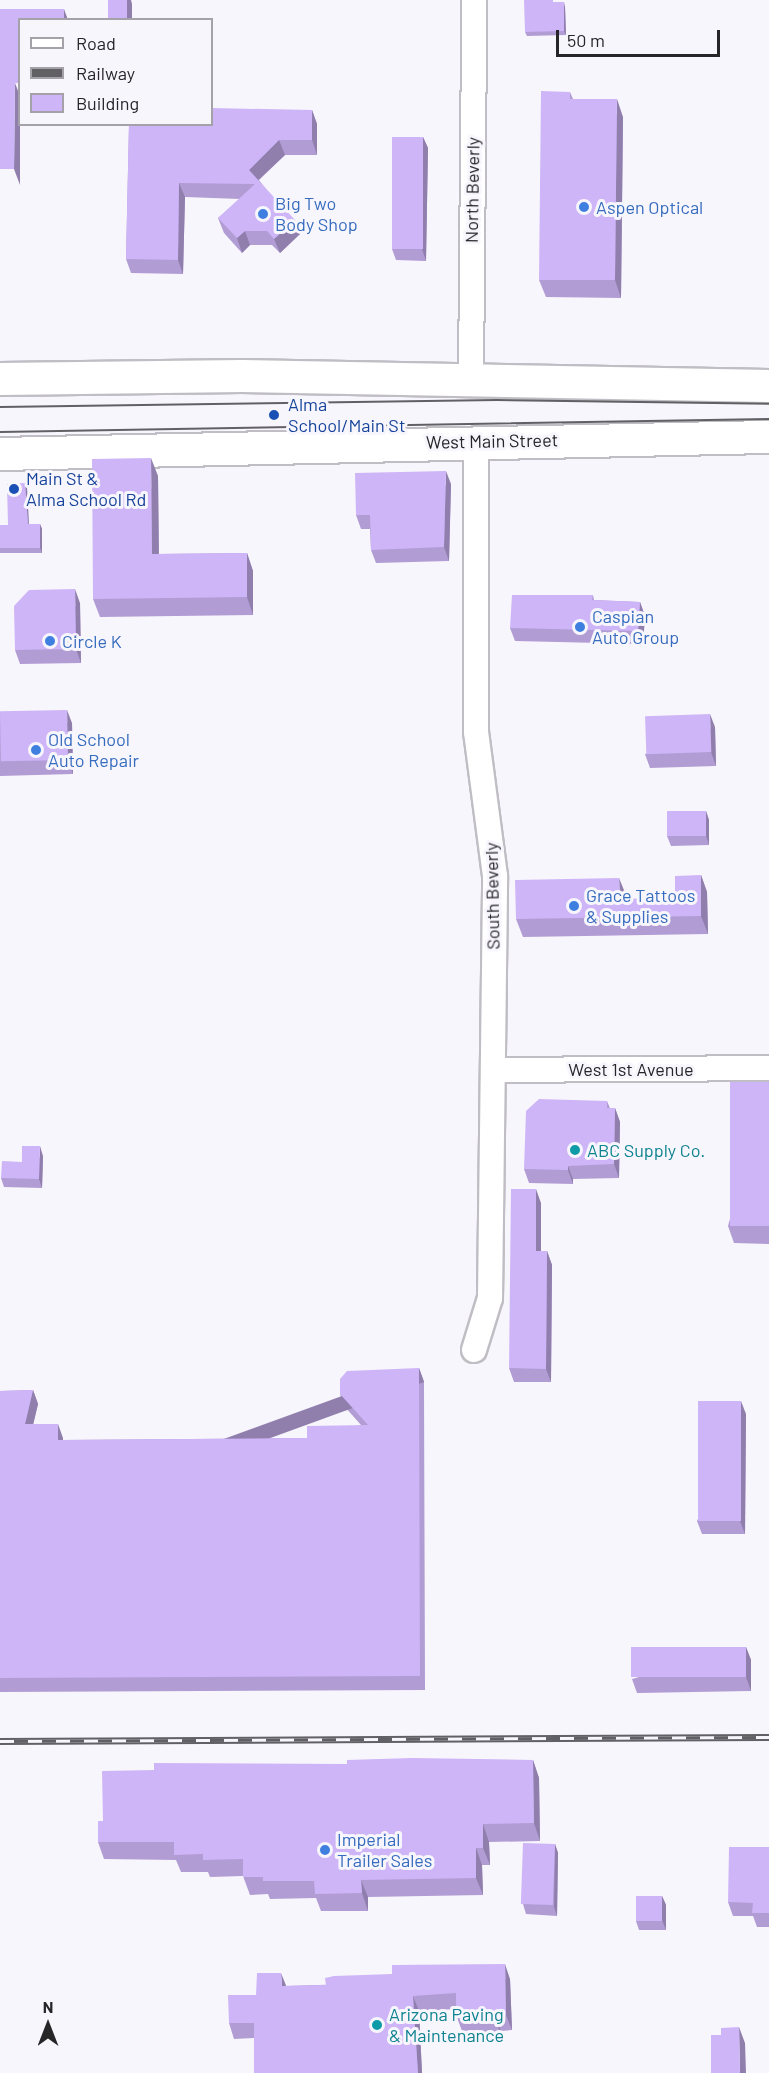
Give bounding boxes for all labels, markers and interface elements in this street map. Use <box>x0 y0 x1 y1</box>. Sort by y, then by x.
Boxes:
legend <box>18 18 213 126</box>
scale bar <box>559 18 722 56</box>
text: 50 m <box>567 29 605 51</box>
text: Road <box>76 32 116 54</box>
text: Railway <box>76 62 135 84</box>
text: Building <box>76 92 139 114</box>
street label: North Beverly <box>460 137 484 243</box>
place label: Big Two Body Shop <box>275 193 358 236</box>
place label: Aspen Optical <box>596 196 703 218</box>
marker: Aspen Optical <box>577 200 591 214</box>
marker: Big Two Body Shop <box>256 207 270 221</box>
place label: Alma School/Main St <box>288 394 405 436</box>
marker: Alma School/Main St <box>265 406 283 424</box>
street label: West Main Street <box>426 429 558 453</box>
place label: Main St & Alma School Rd <box>26 468 146 510</box>
marker: Main St & Alma School Rd <box>7 482 21 496</box>
place label: Caspian Auto Group <box>592 606 679 648</box>
marker: Caspian Auto Group <box>573 620 587 634</box>
place label: Circle K <box>62 630 122 652</box>
marker: Circle K <box>43 634 57 648</box>
place label: Old School Auto Repair <box>48 729 139 771</box>
marker: Old School Auto Repair <box>29 743 43 757</box>
street label: South Beverly <box>480 842 504 950</box>
place label: Grace Tattoos & Supplies <box>586 885 695 928</box>
marker: Grace Tattoos & Supplies <box>567 899 581 913</box>
street label: West 1st Avenue <box>568 1058 694 1080</box>
place label: ABC Supply Co. <box>587 1139 705 1161</box>
marker: ABC Supply Co. <box>568 1143 582 1157</box>
place label: Imperial Trailer Sales <box>337 1829 432 1872</box>
marker: Imperial Trailer Sales <box>318 1843 332 1857</box>
north arrow <box>18 1995 78 2055</box>
text: N <box>43 1997 53 2016</box>
place label: Arizona Paving & Maintenance <box>389 2004 504 2046</box>
marker: Arizona Paving & Maintenance <box>370 2018 384 2032</box>

